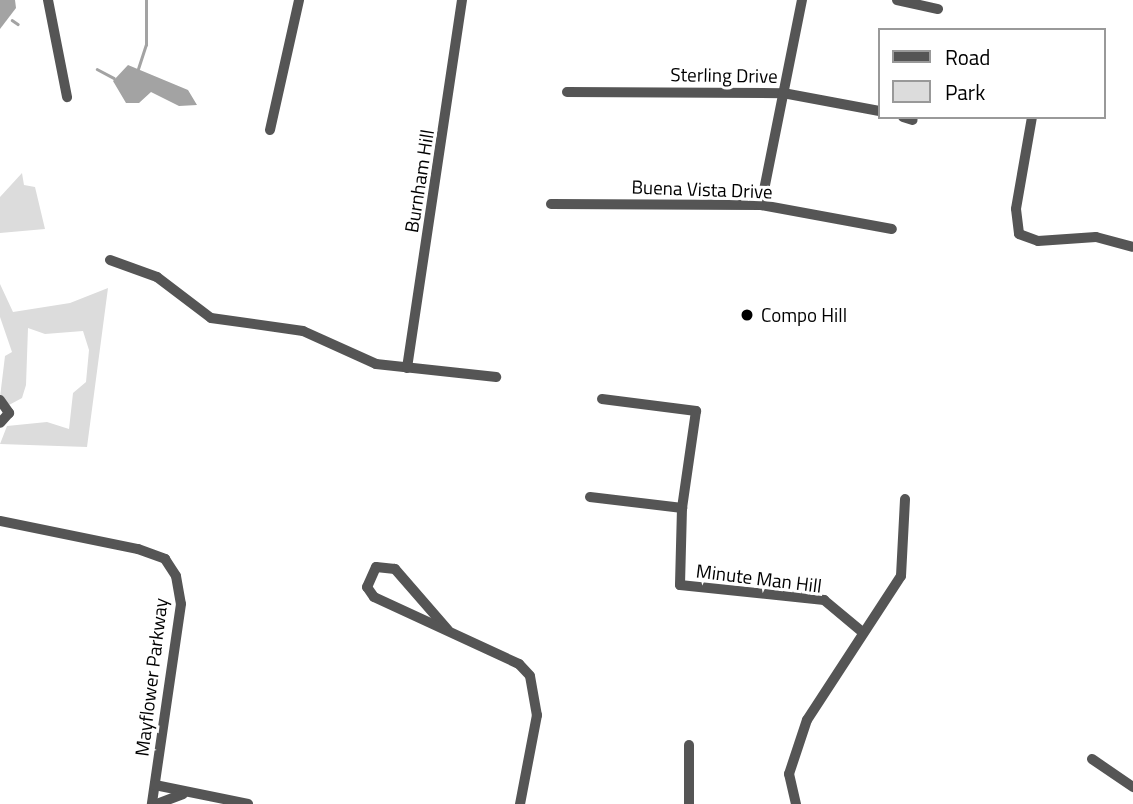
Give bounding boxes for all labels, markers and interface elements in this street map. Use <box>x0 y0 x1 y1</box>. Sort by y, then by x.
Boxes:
legend <box>878 28 1105 119</box>
text: Road <box>945 41 990 73</box>
street label: Sterling Drive <box>670 63 778 87</box>
text: Park <box>945 76 985 108</box>
street label: Burnham Hill <box>400 128 438 234</box>
street label: Buena Vista Drive <box>631 175 773 203</box>
place label: Compo Hill <box>761 304 847 326</box>
marker: Compo Hill <box>739 307 755 323</box>
street label: Minute Man Hill <box>695 559 823 597</box>
street label: Mayflower Parkway <box>130 597 172 757</box>

